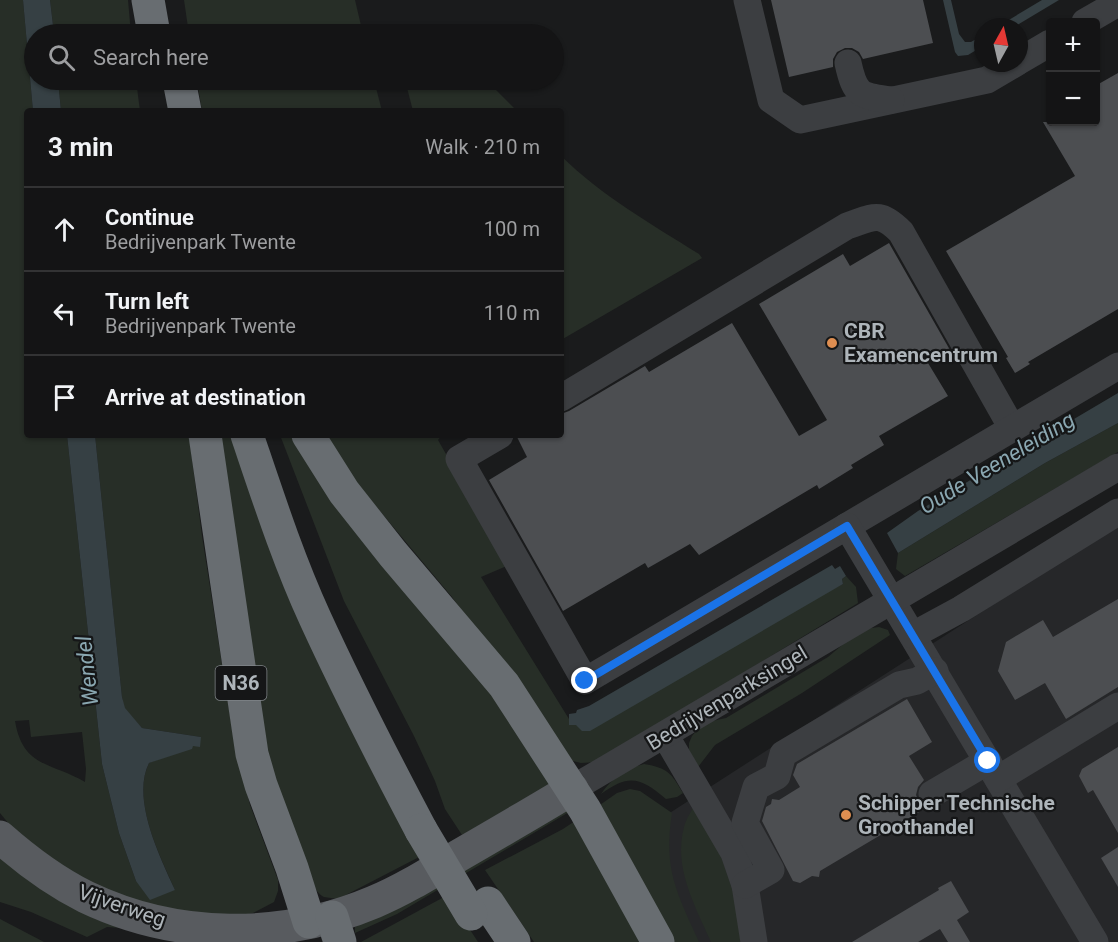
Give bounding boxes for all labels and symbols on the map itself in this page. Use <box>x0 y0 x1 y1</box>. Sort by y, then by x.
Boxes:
north arrow <box>974 18 1028 72</box>
place label: CBR Examencentrum <box>844 319 998 367</box>
marker: CBR Examencentrum <box>825 336 839 350</box>
water label: Oude Veeneleiding <box>915 407 1079 519</box>
water label: Wendel <box>71 634 103 707</box>
street label: Bedrijvenparksingel <box>643 641 811 755</box>
road number: N36 <box>216 666 266 700</box>
route end <box>571 667 597 693</box>
route start <box>974 747 1000 773</box>
place label: Schipper Technische Groothandel <box>858 791 1055 839</box>
marker: Schipper Technische Groothandel <box>839 808 853 822</box>
street label: Vijverweg <box>75 880 169 932</box>

